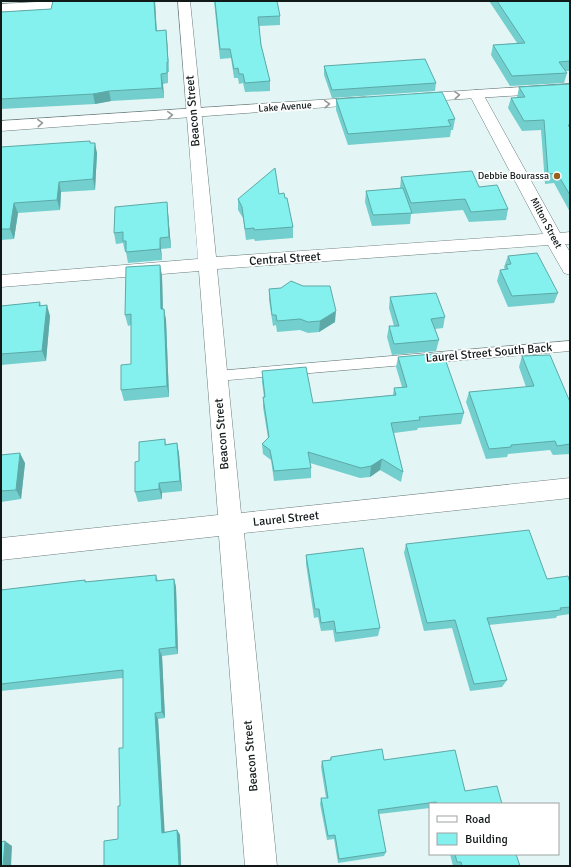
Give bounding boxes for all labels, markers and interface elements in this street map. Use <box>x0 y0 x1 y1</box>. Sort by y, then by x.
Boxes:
street label: Beacon Street <box>182 75 204 147</box>
one-way arrow <box>454 91 460 100</box>
street label: Lake Avenue <box>258 99 312 115</box>
one-way arrow <box>324 100 330 108</box>
one-way arrow <box>167 110 173 119</box>
one-way arrow <box>37 119 43 128</box>
place label: Debbie Bourassa <box>478 170 549 182</box>
marker: Debbie Bourassa <box>552 171 562 181</box>
street label: Milton Street <box>528 196 565 251</box>
street label: Central Street <box>249 249 321 269</box>
street label: Laurel Street South Back <box>425 340 553 366</box>
street label: Beacon Street <box>211 398 233 470</box>
street label: Laurel Street <box>252 508 320 530</box>
street label: Beacon Street <box>240 720 262 792</box>
legend <box>429 803 559 855</box>
text: Road <box>465 812 491 827</box>
text: Building <box>465 832 508 847</box>

